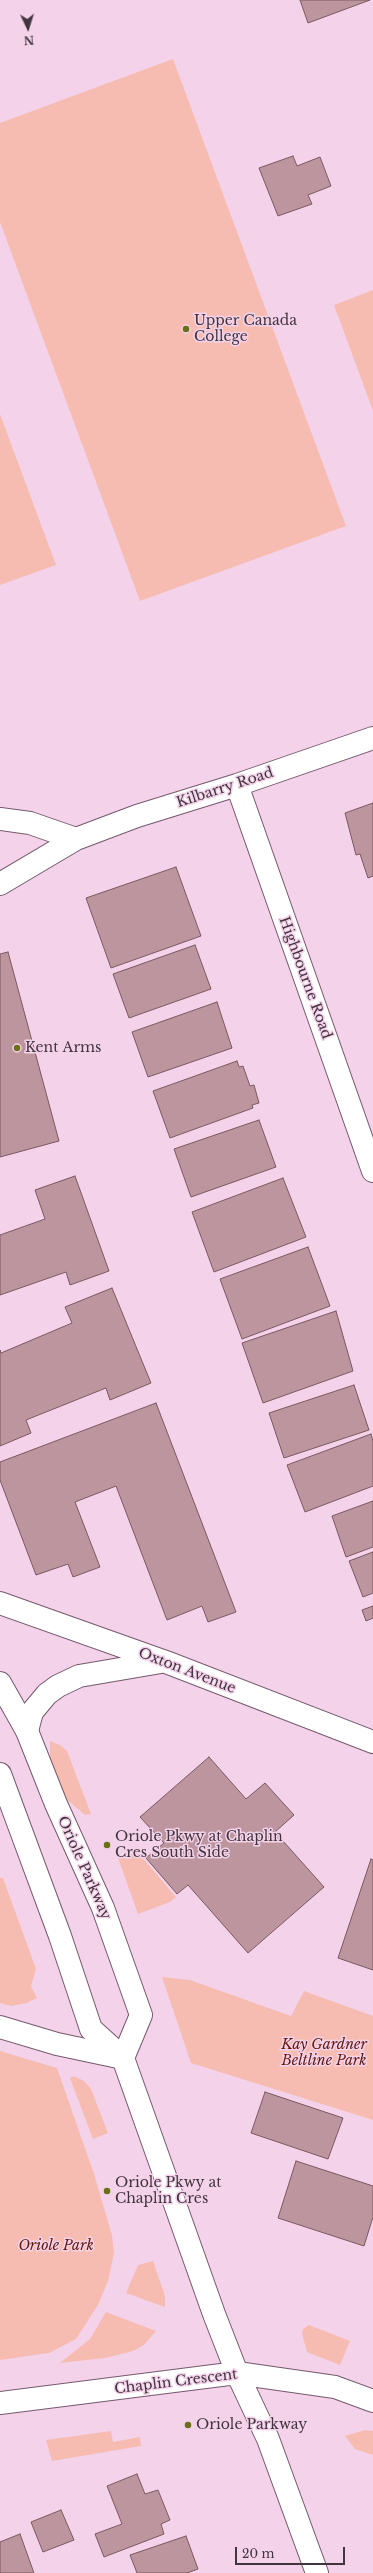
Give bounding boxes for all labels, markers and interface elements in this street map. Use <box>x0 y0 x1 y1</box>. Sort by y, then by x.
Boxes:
north arrow <box>8 8 48 48</box>
text: N <box>23 33 34 47</box>
place label: Upper Canada College <box>194 313 297 346</box>
marker: Upper Canada College <box>181 324 191 334</box>
street label: Kilbarry Road <box>175 764 275 812</box>
street label: Highbourne Road <box>275 914 335 1042</box>
place label: Kent Arms <box>25 1040 101 1056</box>
marker: Kent Arms <box>12 1043 22 1053</box>
street label: Oxton Avenue <box>136 1645 238 1697</box>
street label: Oriole Parkway <box>54 1814 114 1922</box>
place label: Oriole Pkwy at Chaplin Cres South Side <box>115 1829 283 1862</box>
marker: Oriole Pkwy at Chaplin Cres South Side <box>102 1840 112 1850</box>
park label: Kay Gardner Beltline Park <box>281 2037 367 2070</box>
place label: Oriole Pkwy at Chaplin Cres <box>115 2175 222 2208</box>
marker: Oriole Pkwy at Chaplin Cres <box>102 2186 112 2196</box>
park label: Oriole Park <box>18 2238 94 2254</box>
street label: Chaplin Crescent <box>114 2366 238 2398</box>
place label: Oriole Parkway <box>196 2417 307 2433</box>
marker: Oriole Parkway <box>183 2420 193 2430</box>
scale bar <box>237 2539 347 2565</box>
text: 20 m <box>242 2546 274 2561</box>

